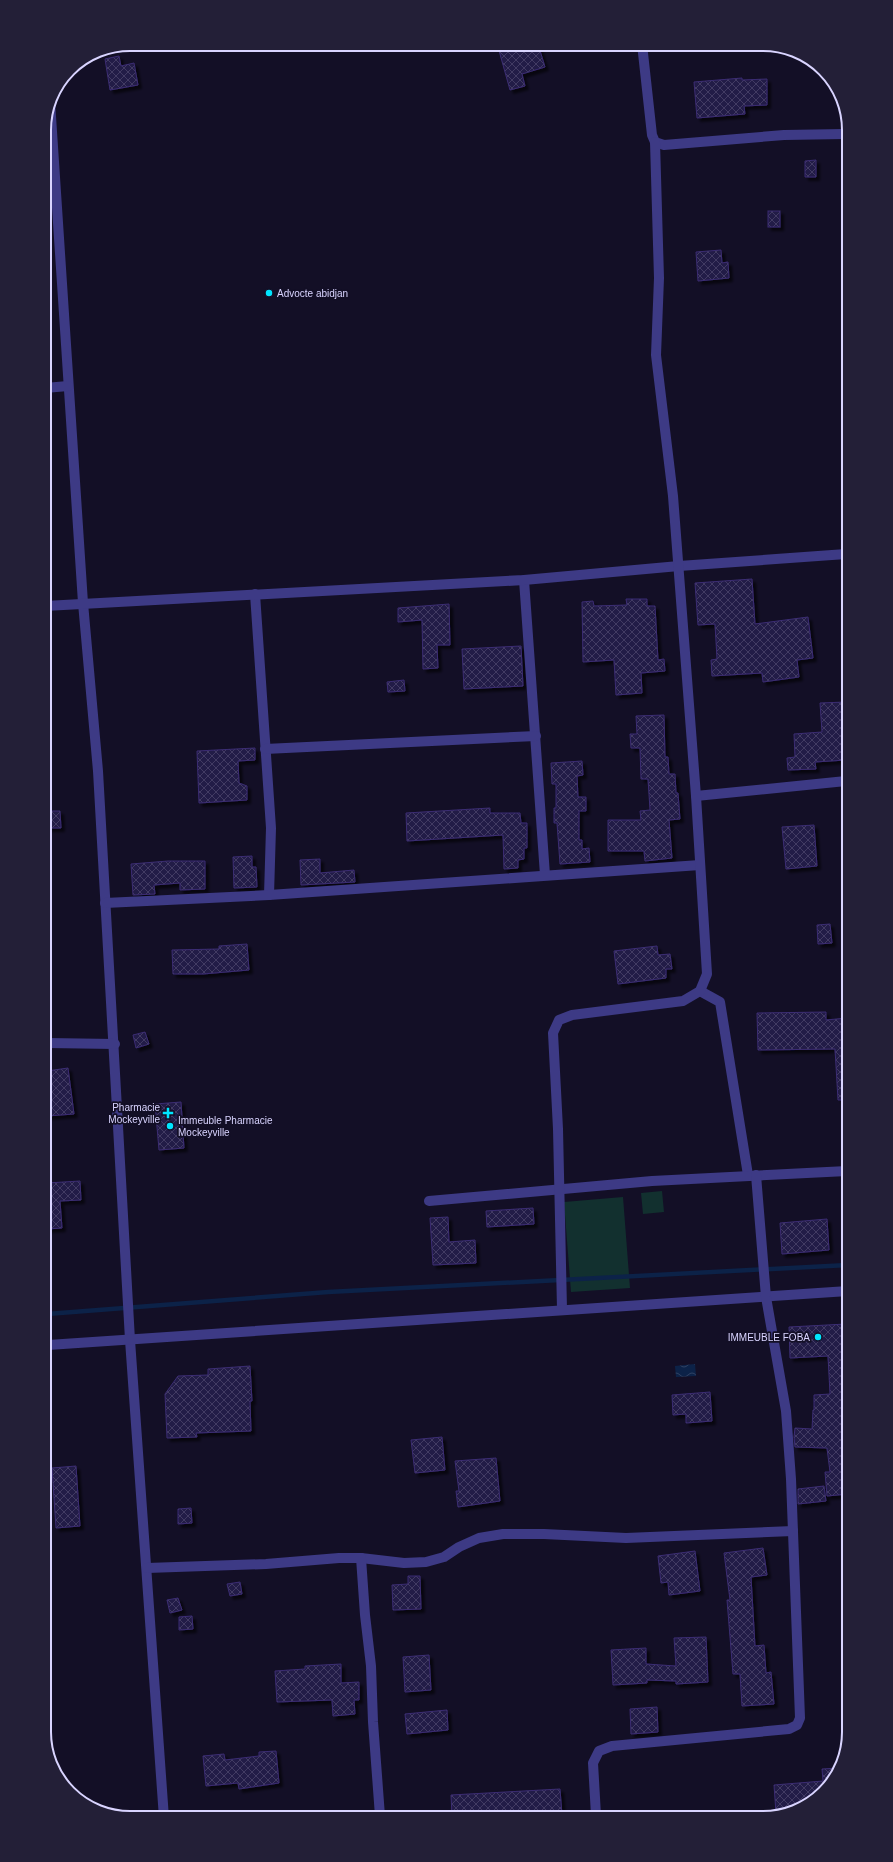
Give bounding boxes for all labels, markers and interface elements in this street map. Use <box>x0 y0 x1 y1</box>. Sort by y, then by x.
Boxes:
marker: Advocte abidjan <box>264 288 274 298</box>
place label: Advocte abidjan <box>277 288 348 299</box>
place label: Pharmacie Mockeyville <box>108 1102 160 1125</box>
marker: Pharmacie Mockeyville <box>163 1108 173 1118</box>
place label: Immeuble Pharmacie Mockeyville <box>178 1115 273 1138</box>
marker: Immeuble Pharmacie Mockeyville <box>165 1121 175 1131</box>
place label: IMMEUBLE FOBA <box>728 1332 810 1343</box>
marker: IMMEUBLE FOBA <box>813 1332 823 1342</box>

